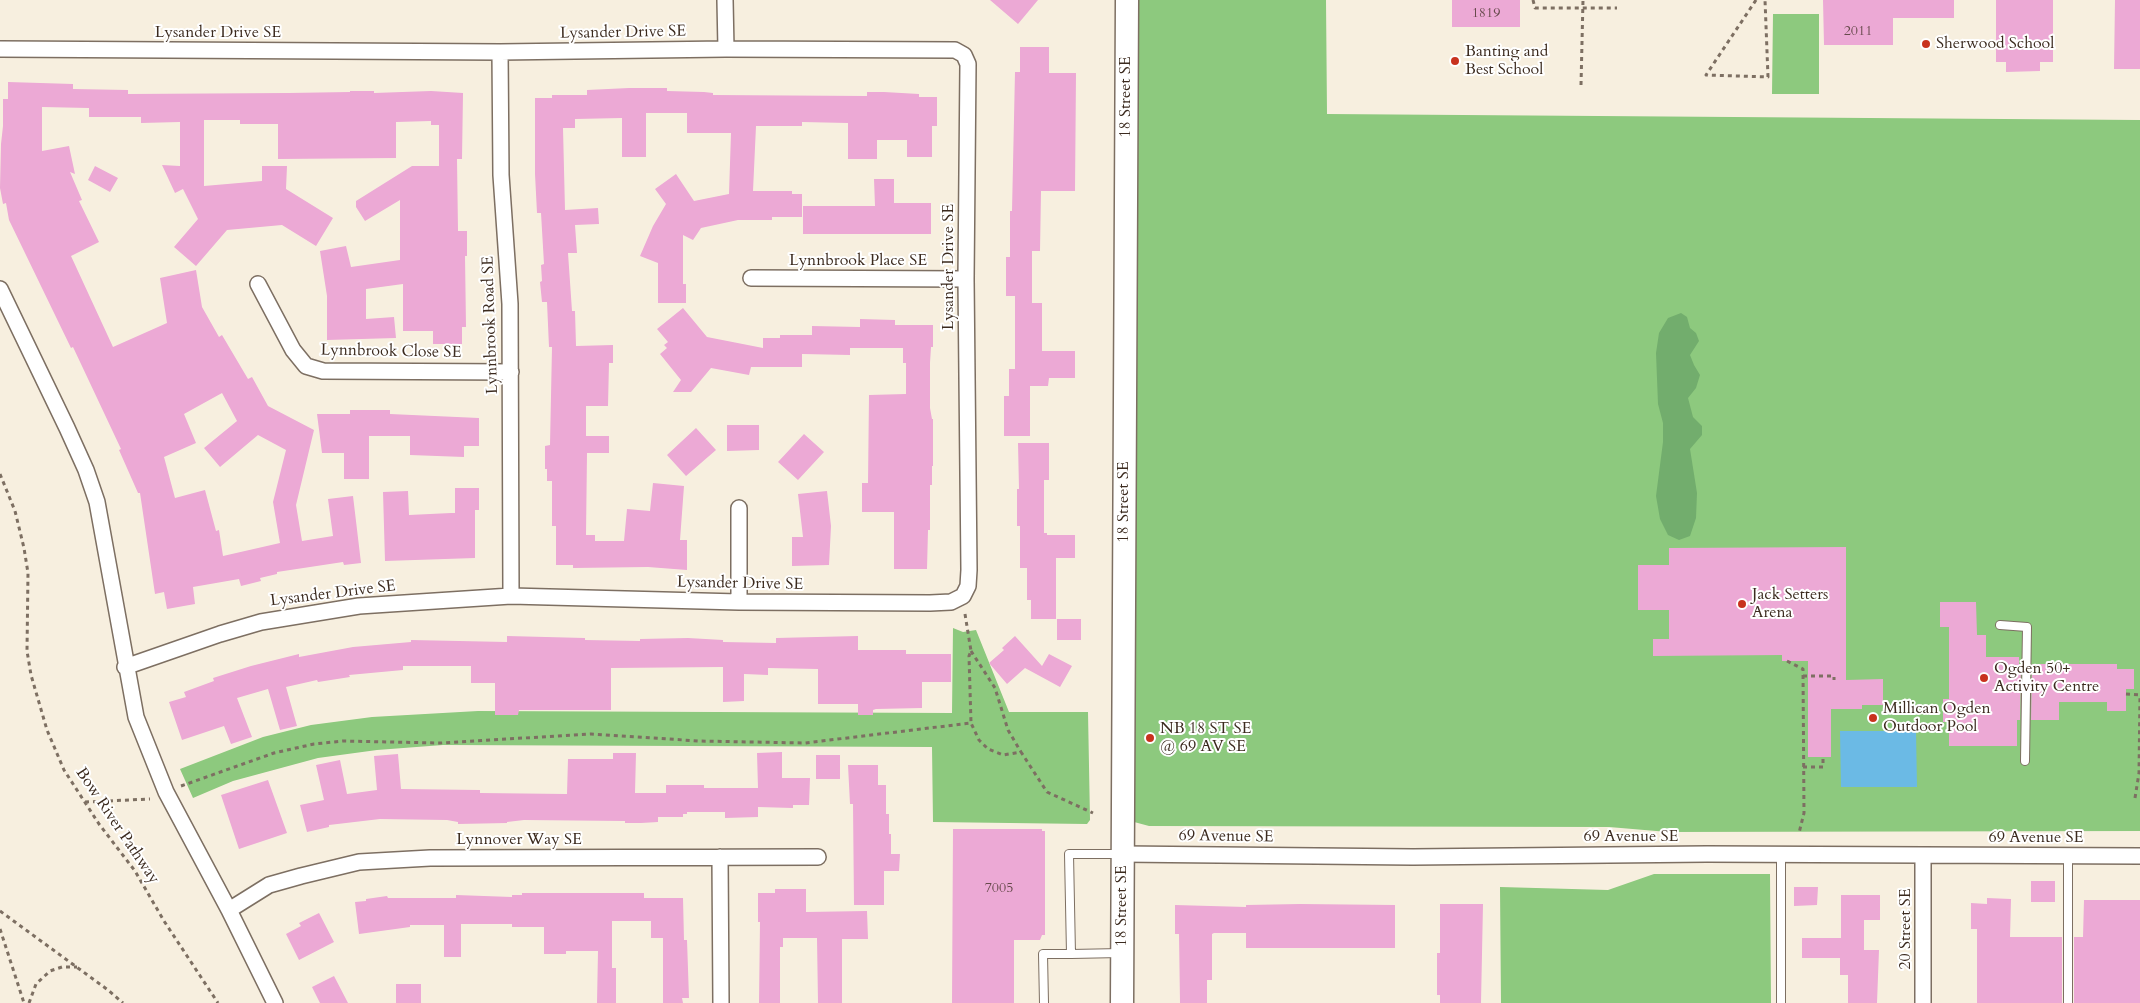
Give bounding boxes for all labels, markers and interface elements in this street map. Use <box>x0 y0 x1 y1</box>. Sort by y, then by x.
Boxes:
house number: 1819 <box>1472 6 1500 22</box>
street label: Lysander Drive SE <box>560 22 686 44</box>
street label: Lysander Drive SE <box>155 23 281 43</box>
house number: 2011 <box>1844 24 1872 40</box>
place label: Sherwood School <box>1936 34 2054 54</box>
marker: Sherwood School <box>1920 38 1932 50</box>
place label: Banting and Best School <box>1465 42 1548 80</box>
marker: Banting and Best School <box>1449 55 1461 67</box>
street label: 18 Street SE <box>1116 56 1136 138</box>
street label: Lysander Drive SE <box>939 204 959 330</box>
street label: Lynnbrook Place SE <box>789 251 927 271</box>
street label: Lynnbrook Road SE <box>479 256 503 394</box>
street label: Lynnbrook Close SE <box>321 341 461 363</box>
street label: 18 Street SE <box>1114 461 1134 543</box>
street label: Lysander Drive SE <box>677 573 803 595</box>
street label: Lysander Drive SE <box>269 577 397 611</box>
place label: Jack Setters Arena <box>1752 585 1828 623</box>
marker: Jack Setters Arena <box>1736 598 1748 610</box>
place label: Ogden 50+ Activity Centre <box>1994 659 2099 697</box>
marker: Ogden 50+ Activity Centre <box>1978 672 1990 684</box>
place label: Millican Ogden Outdoor Pool <box>1883 699 1990 737</box>
marker: Millican Ogden Outdoor Pool <box>1867 712 1879 724</box>
place label: NB 18 ST SE @ 69 AV SE <box>1160 719 1251 757</box>
marker: NB 18 ST SE @ 69 AV SE <box>1144 732 1156 744</box>
street label: Bow River Pathway <box>71 764 163 888</box>
street label: 69 Avenue SE <box>1178 827 1274 847</box>
street label: 69 Avenue SE <box>1584 827 1678 847</box>
street label: 69 Avenue SE <box>1989 828 2083 848</box>
street label: Lynnover Way SE <box>456 830 582 850</box>
street label: 18 Street SE <box>1112 865 1132 947</box>
house number: 7005 <box>985 881 1013 897</box>
street label: 20 Street SE <box>1896 888 1916 970</box>

